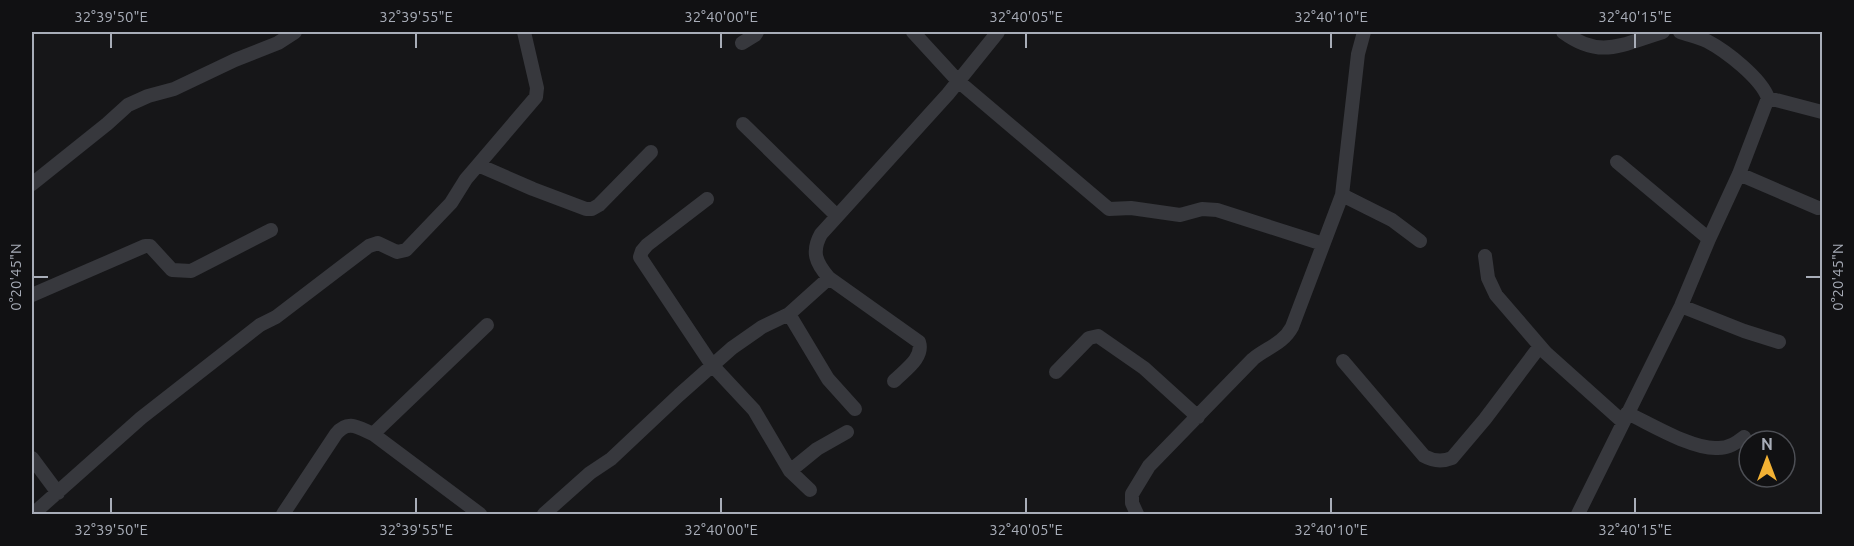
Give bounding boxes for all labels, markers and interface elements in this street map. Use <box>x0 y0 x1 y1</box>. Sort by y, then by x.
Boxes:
text: 32°39'50"E <box>74 8 148 25</box>
text: 32°39'55"E <box>379 8 453 25</box>
text: 32°40'00"E <box>684 8 758 25</box>
text: 32°40'05"E <box>989 8 1063 25</box>
text: 32°40'10"E <box>1294 8 1368 25</box>
text: 32°40'15"E <box>1598 8 1672 25</box>
text: 0°20'45"N <box>7 243 24 311</box>
text: 0°20'45"N <box>1829 243 1846 311</box>
north arrow <box>1737 429 1797 489</box>
text: N <box>1761 435 1773 453</box>
text: 32°39'50"E <box>74 521 148 538</box>
text: 32°39'55"E <box>379 521 453 538</box>
text: 32°40'00"E <box>684 521 758 538</box>
text: 32°40'05"E <box>989 521 1063 538</box>
text: 32°40'10"E <box>1294 521 1368 538</box>
text: 32°40'15"E <box>1598 521 1672 538</box>

